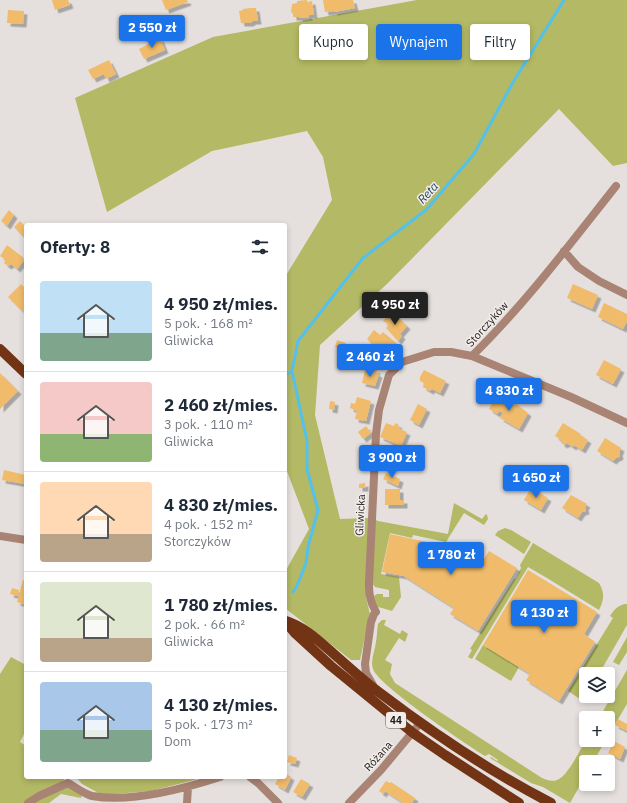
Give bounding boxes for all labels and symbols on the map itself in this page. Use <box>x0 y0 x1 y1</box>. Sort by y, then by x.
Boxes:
pin: 2 550 zł <box>111 15 193 49</box>
water label: Reta <box>414 179 441 207</box>
pin: 4 950 zł <box>354 292 436 326</box>
street label: Storczyków <box>463 298 512 350</box>
pin: 2 460 zł <box>329 344 411 378</box>
pin: 4 830 zł <box>468 378 550 412</box>
pin: 3 900 zł <box>351 445 433 479</box>
pin: 1 650 zł <box>495 465 577 499</box>
street label: Gliwicka <box>352 494 368 536</box>
pin: 1 780 zł <box>410 542 492 576</box>
pin: 4 130 zł <box>503 600 585 634</box>
road number: 44 <box>386 712 406 728</box>
street label: Różana <box>361 738 395 774</box>

